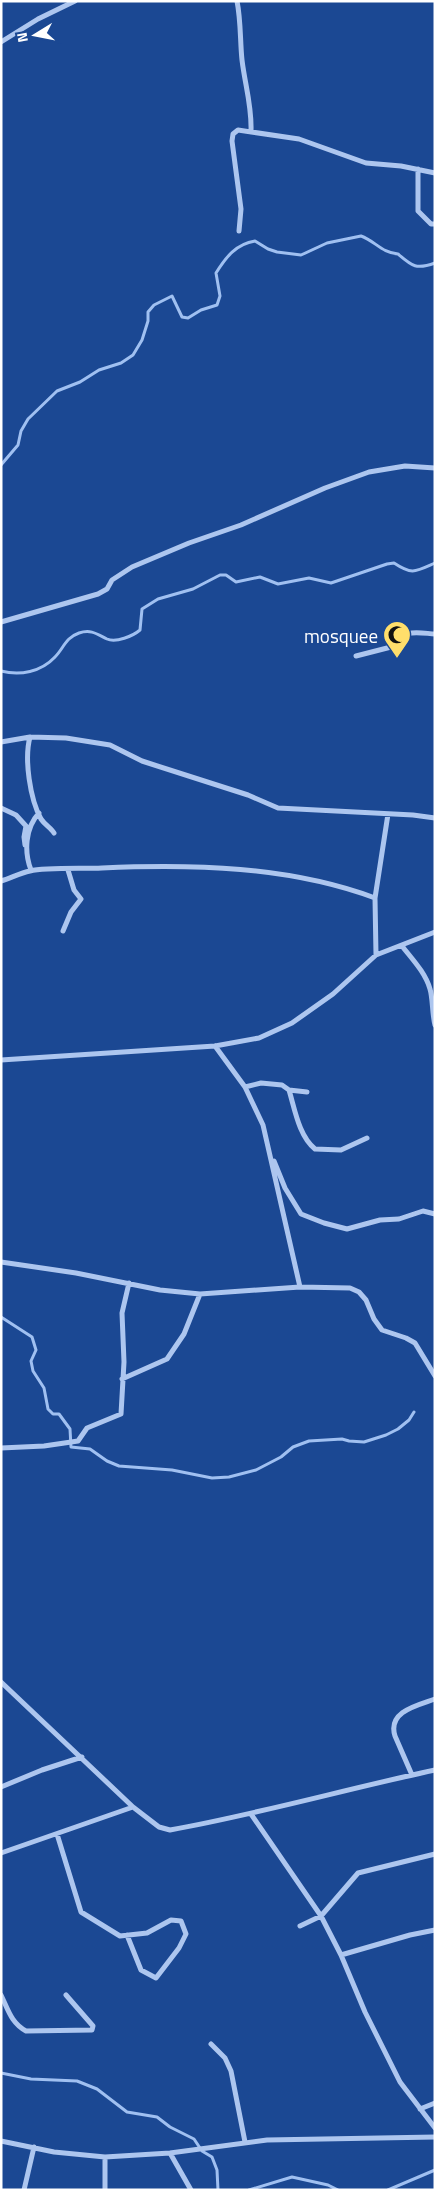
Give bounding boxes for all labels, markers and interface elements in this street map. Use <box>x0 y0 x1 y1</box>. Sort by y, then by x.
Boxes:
north arrow <box>10 10 60 60</box>
text: N <box>11 31 33 44</box>
mosque icon: mosquee <box>382 620 412 659</box>
place label: mosquee <box>304 621 378 650</box>

